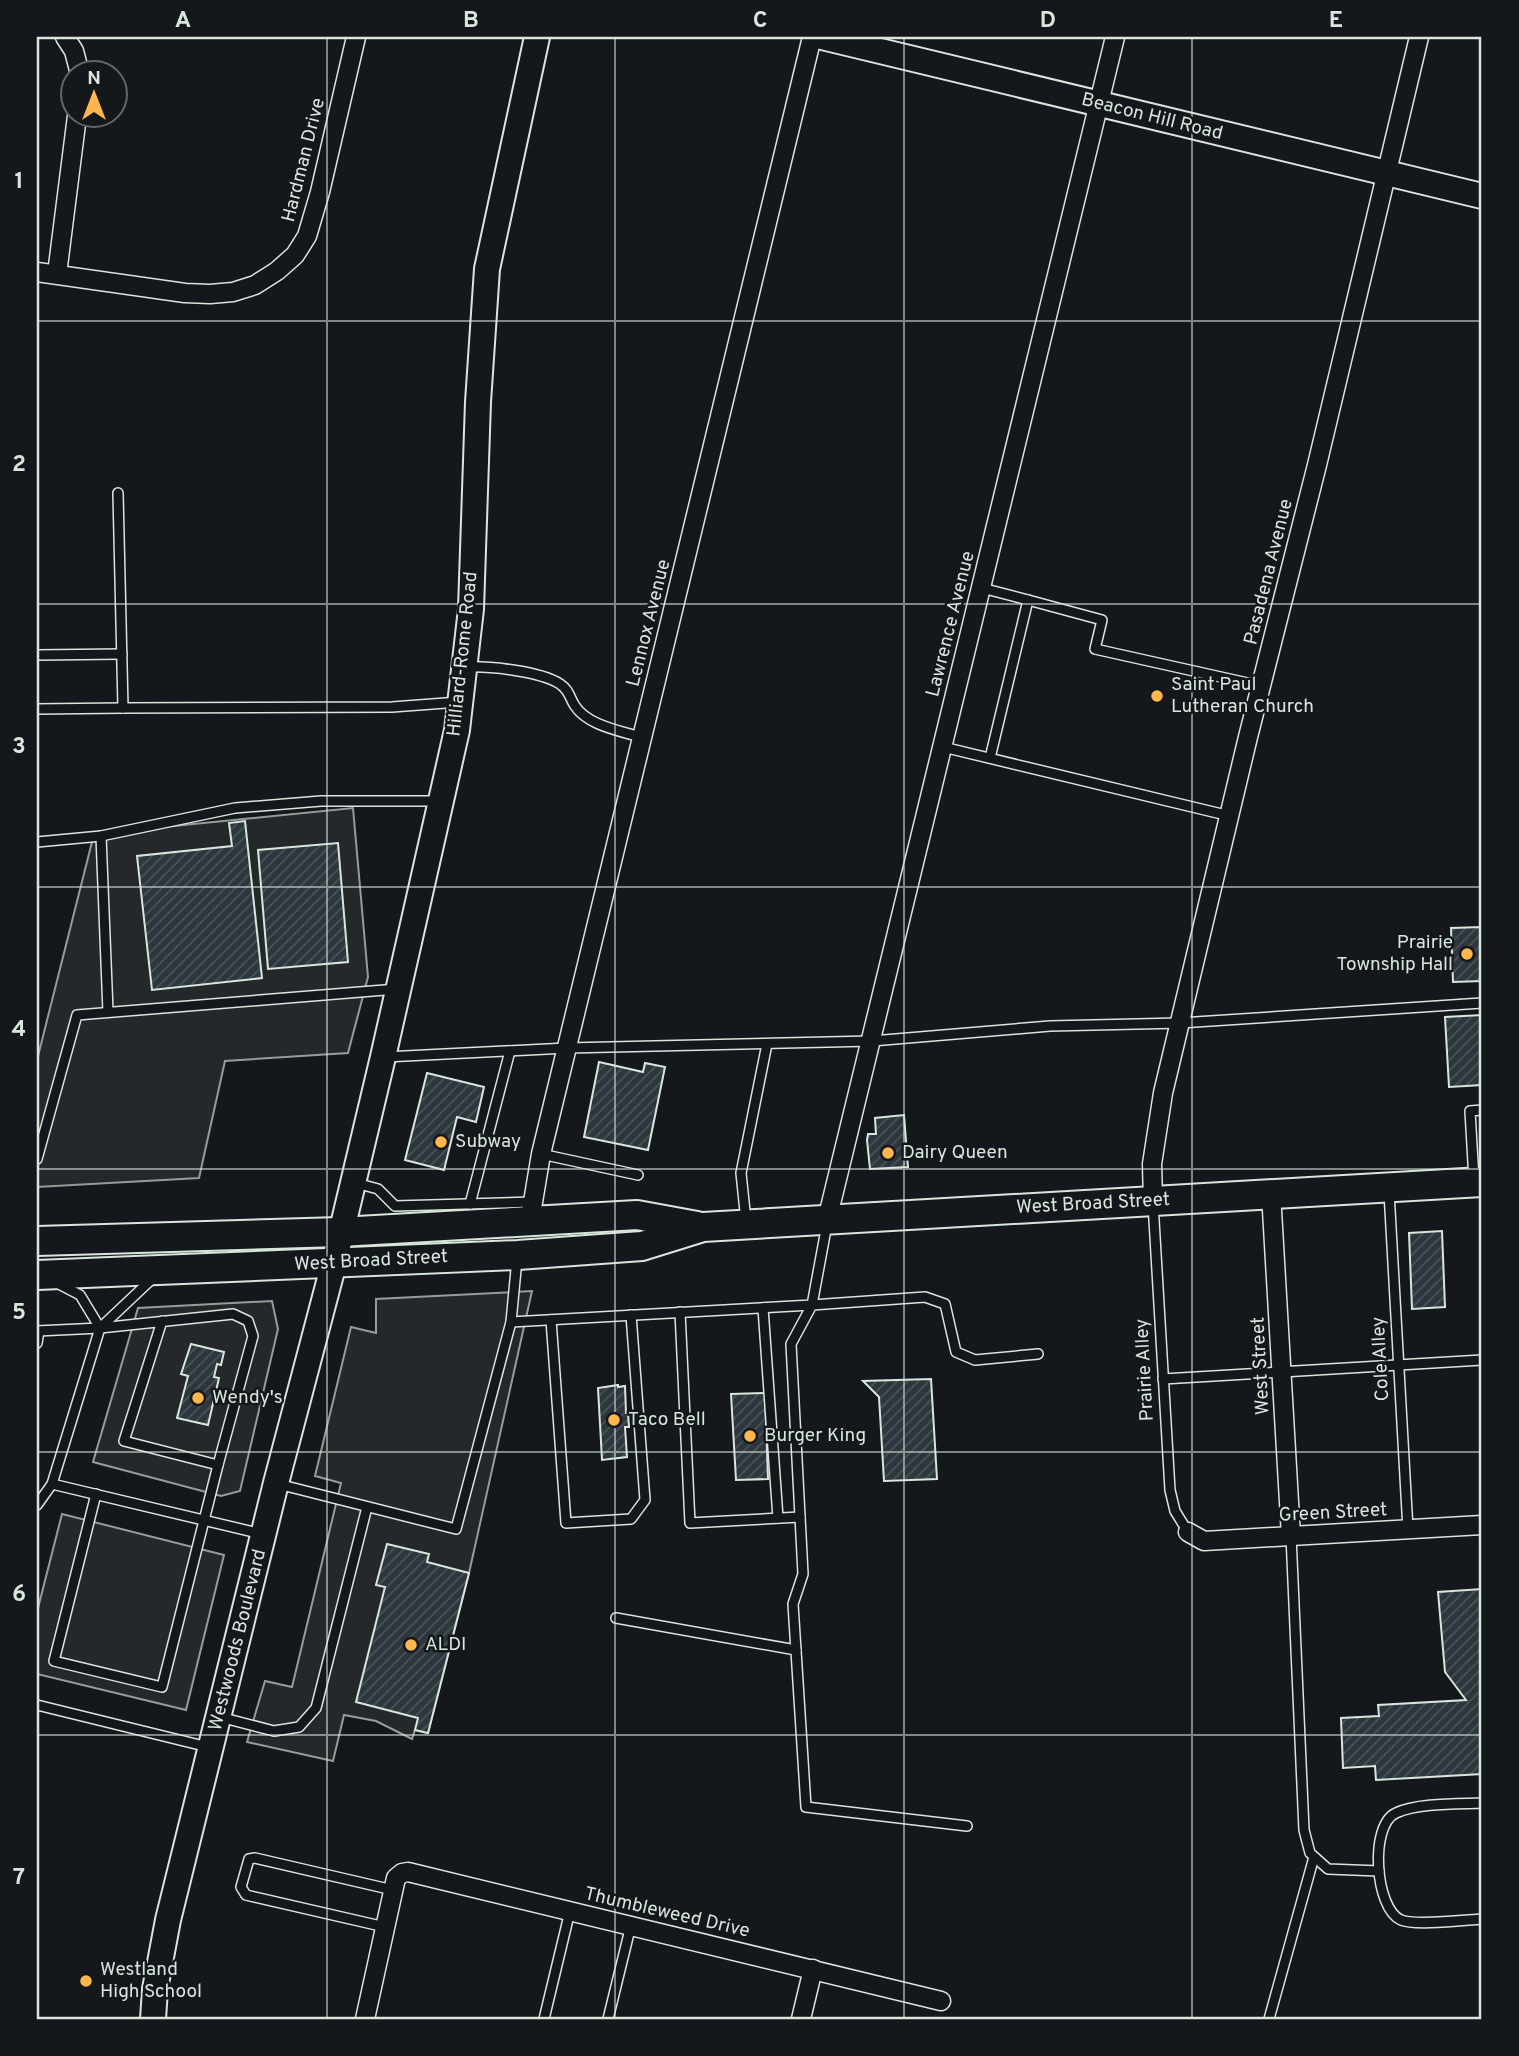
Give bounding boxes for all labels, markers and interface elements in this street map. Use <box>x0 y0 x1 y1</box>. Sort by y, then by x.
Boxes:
text: A <box>175 7 191 36</box>
text: B <box>463 7 479 36</box>
text: C <box>753 7 767 36</box>
text: D <box>1040 7 1056 36</box>
text: E <box>1329 7 1343 36</box>
north arrow <box>60 60 130 130</box>
text: N <box>87 67 101 91</box>
street label: Beacon Hill Road <box>1079 88 1225 146</box>
street label: Hardman Drive <box>277 95 331 225</box>
text: 1 <box>14 168 24 197</box>
text: 2 <box>12 451 26 480</box>
street label: Pasadena Avenue <box>1239 496 1299 648</box>
street label: Lawrence Avenue <box>921 549 981 699</box>
street label: Lennox Avenue <box>622 557 676 689</box>
street label: Hilliard-Rome Road <box>442 570 484 738</box>
place label: Saint Paul Lutheran Church <box>1171 673 1314 719</box>
marker: Saint Paul Lutheran Church <box>1149 688 1165 704</box>
text: 3 <box>12 733 26 762</box>
place label: Prairie Township Hall <box>1337 931 1453 977</box>
marker: Prairie Township Hall <box>1459 946 1475 962</box>
text: 4 <box>12 1016 26 1045</box>
place label: Subway <box>455 1130 521 1154</box>
marker: Subway <box>433 1134 449 1150</box>
place label: Dairy Queen <box>902 1141 1008 1165</box>
marker: Dairy Queen <box>880 1145 896 1161</box>
street label: West Broad Street <box>1015 1188 1171 1220</box>
street label: West Broad Street <box>293 1245 449 1277</box>
text: 5 <box>12 1299 26 1328</box>
street label: West Street <box>1246 1316 1276 1416</box>
street label: Cole Alley <box>1367 1316 1395 1402</box>
street label: Prairie Alley <box>1130 1318 1160 1422</box>
place label: Wendy's <box>212 1386 283 1410</box>
marker: Wendy's <box>190 1390 206 1406</box>
place label: Taco Bell <box>628 1408 706 1432</box>
marker: Taco Bell <box>606 1412 622 1428</box>
place label: Burger King <box>764 1424 866 1448</box>
marker: Burger King <box>742 1428 758 1444</box>
street label: Green Street <box>1278 1498 1388 1528</box>
street label: Westwoods Boulevard <box>204 1547 272 1733</box>
text: 6 <box>12 1581 26 1610</box>
place label: ALDI <box>425 1633 466 1657</box>
marker: ALDI <box>403 1637 419 1653</box>
text: 7 <box>13 1864 25 1893</box>
street label: Thumbleweed Drive <box>582 1882 752 1944</box>
place label: Westland High School <box>100 1958 202 2004</box>
marker: Westland High School <box>78 1973 94 1989</box>

